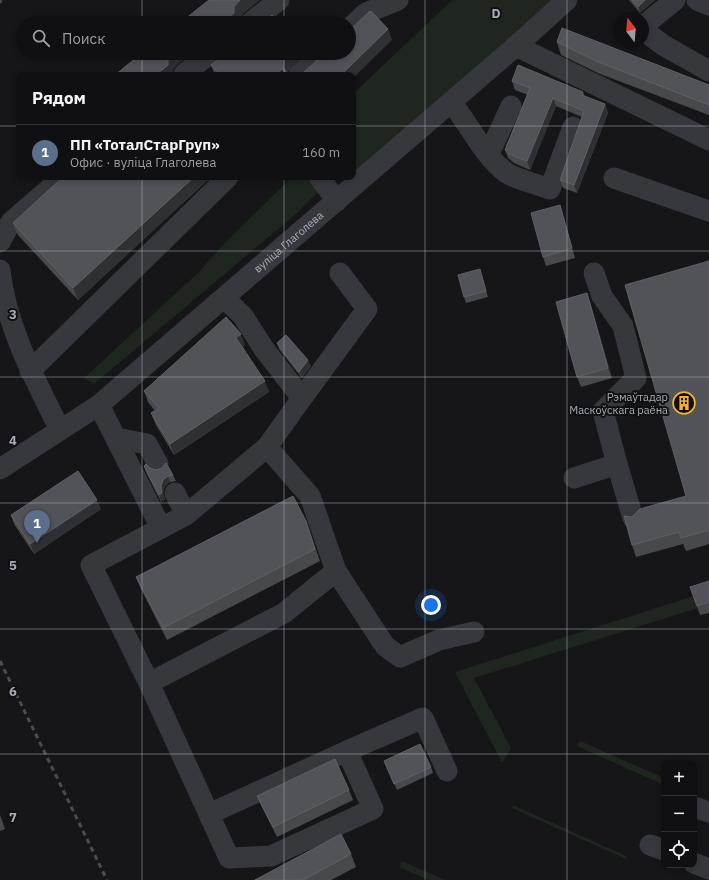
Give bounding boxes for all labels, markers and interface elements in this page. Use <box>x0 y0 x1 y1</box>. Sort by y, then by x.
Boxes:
text: D <box>491 5 501 22</box>
north arrow <box>613 12 649 48</box>
search box <box>16 16 356 60</box>
icon: search <box>30 27 52 49</box>
text: Поиск <box>62 29 105 48</box>
text: Рядом <box>32 87 86 109</box>
text: ПП «ТоталСтарГруп» <box>70 135 220 154</box>
text: 1 <box>41 144 49 161</box>
text: 160 m <box>302 144 340 161</box>
text: Офис · вуліца Глаголева <box>70 154 216 171</box>
street label: вуліца Глаголева <box>251 208 326 276</box>
text: 3 <box>9 306 17 323</box>
place label: Рэмаўтадар Маскоўскага раёна <box>569 390 668 417</box>
building icon: Рэмаўтадар Маскоўскага раёна <box>671 390 697 416</box>
text: 4 <box>9 432 17 449</box>
pin: 1 <box>24 510 50 543</box>
text: 5 <box>9 557 17 574</box>
your location <box>421 595 441 615</box>
text: 6 <box>9 683 17 700</box>
map controls <box>661 760 697 868</box>
button: + <box>661 760 697 796</box>
button: − <box>661 796 697 832</box>
text: 7 <box>9 809 17 826</box>
button: locate <box>661 832 697 868</box>

